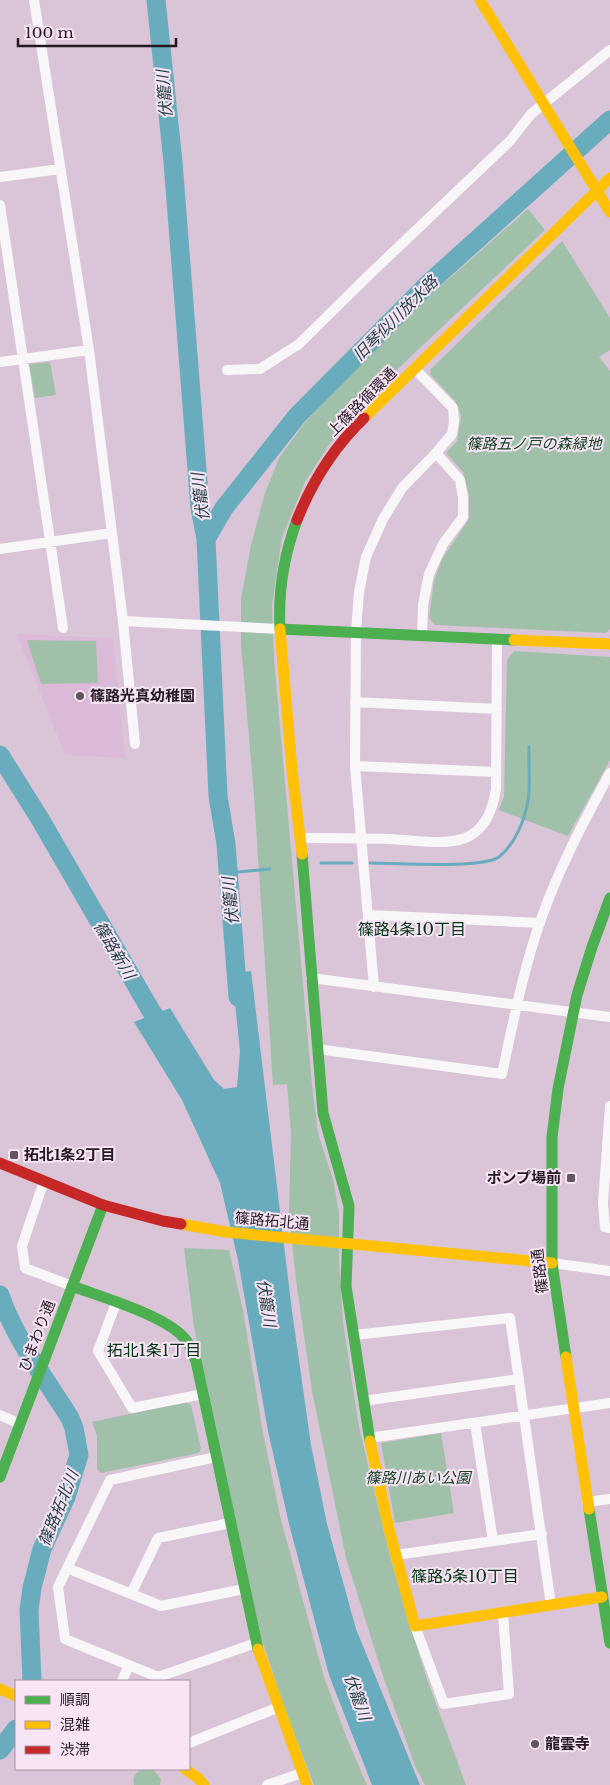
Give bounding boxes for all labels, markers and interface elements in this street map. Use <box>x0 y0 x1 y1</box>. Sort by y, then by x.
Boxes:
scale bar <box>18 15 175 47</box>
text: 100 m <box>25 23 74 42</box>
water label: 伏籠川 <box>152 67 176 119</box>
water label: 旧琴似川放水路 <box>348 270 443 365</box>
street label: 上篠路循環通 <box>323 363 400 440</box>
park label: 篠路五ノ戸の森緑地 <box>466 434 603 453</box>
water label: 伏籠川 <box>187 470 213 522</box>
place label: 篠路光真幼稚園 <box>90 686 195 705</box>
marker: 篠路光真幼稚園 <box>74 690 86 702</box>
water label: 伏籠川 <box>217 874 242 926</box>
water label: 篠路新川 <box>90 917 141 984</box>
district label: 篠路4条10丁目 <box>358 919 466 939</box>
place label: 拓北1条2丁目 <box>24 1145 115 1164</box>
marker: 拓北1条2丁目 <box>8 1149 20 1161</box>
place label: ポンプ場前 <box>486 1168 561 1187</box>
marker: ポンプ場前 <box>565 1172 577 1184</box>
street label: 篠路拓北通 <box>234 1208 310 1233</box>
street label: 篠路通 <box>527 1248 552 1295</box>
water label: 伏籠川 <box>253 1278 281 1330</box>
street label: ひまわり通 <box>14 1297 59 1374</box>
district label: 拓北1条1丁目 <box>107 1340 201 1360</box>
water label: 篠路拓北川 <box>34 1465 83 1549</box>
park label: 篠路川あい公園 <box>365 1468 472 1487</box>
district label: 篠路5条10丁目 <box>411 1566 519 1586</box>
water label: 伏籠川 <box>340 1671 376 1725</box>
legend <box>15 1680 190 1770</box>
text: 順調 <box>60 1690 90 1709</box>
text: 混雑 <box>60 1715 90 1734</box>
place label: 龍雲寺 <box>545 1734 590 1753</box>
marker: 龍雲寺 <box>529 1738 541 1750</box>
text: 渋滞 <box>60 1740 90 1759</box>

